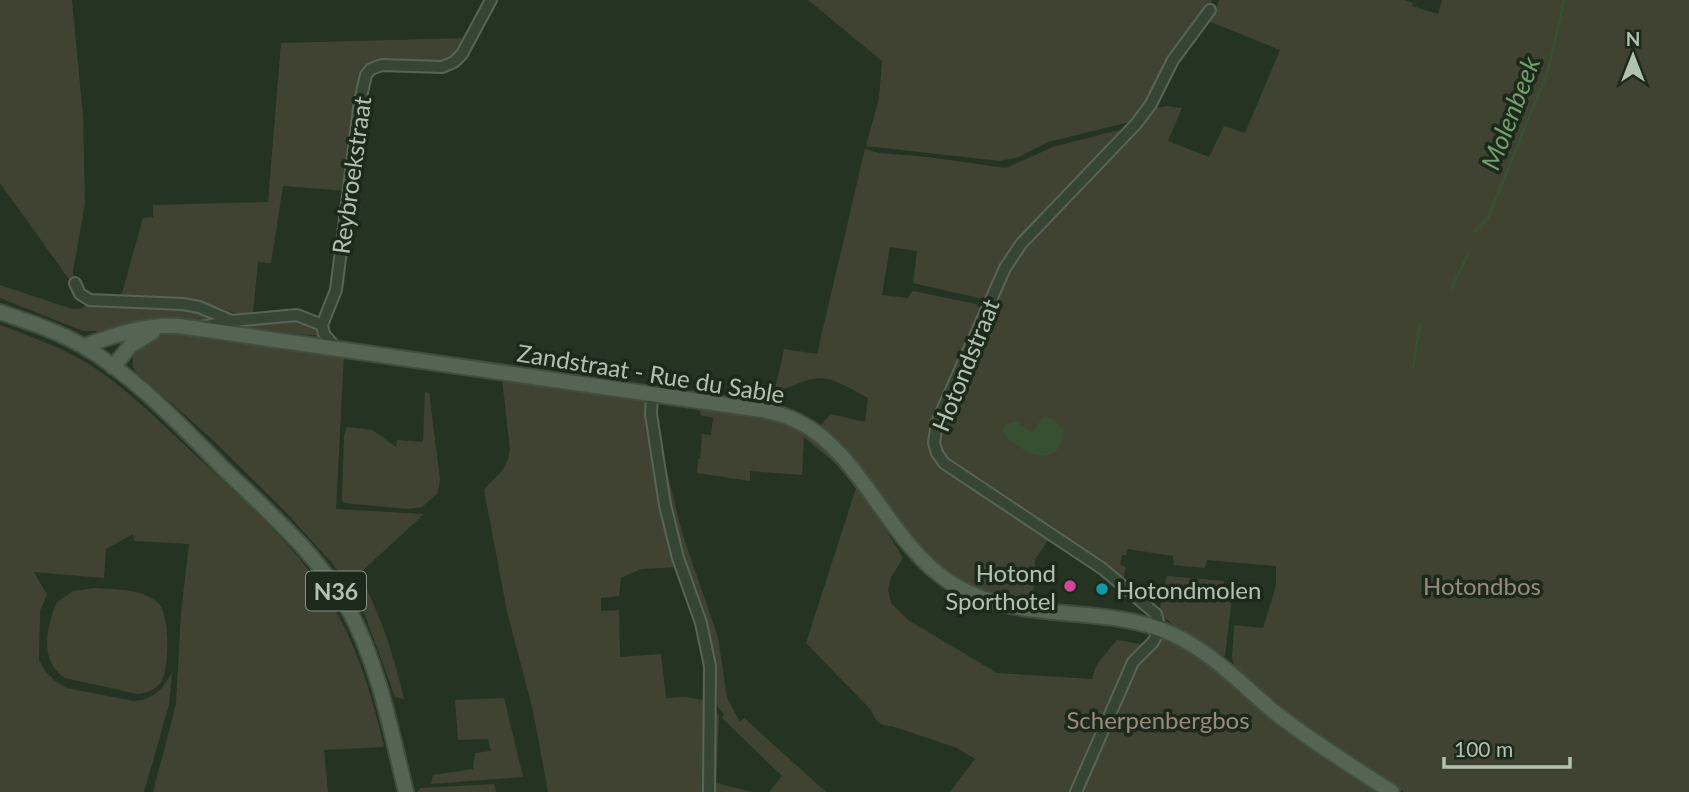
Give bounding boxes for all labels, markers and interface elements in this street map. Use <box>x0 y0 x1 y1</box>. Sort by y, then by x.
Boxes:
north arrow <box>1598 21 1668 91</box>
text: N <box>1626 27 1640 50</box>
water label: Molenbeek <box>1474 51 1546 174</box>
street label: Reybroekstraat <box>326 94 376 256</box>
street label: Hotondstraat <box>925 294 1005 435</box>
street label: Zandstraat - Rue du Sable <box>515 338 787 408</box>
place label: Hotond Sporthotel <box>945 558 1056 615</box>
park label: Hotondbos <box>1423 571 1541 600</box>
road number: N36 <box>306 572 366 610</box>
place label: Hotondmolen <box>1116 575 1261 604</box>
marker: Hotond Sporthotel <box>1062 578 1078 594</box>
marker: Hotondmolen <box>1094 581 1110 597</box>
park label: Scherpenbergbos <box>1066 705 1250 734</box>
scale bar <box>1444 726 1570 770</box>
text: 100 m <box>1454 736 1513 761</box>

